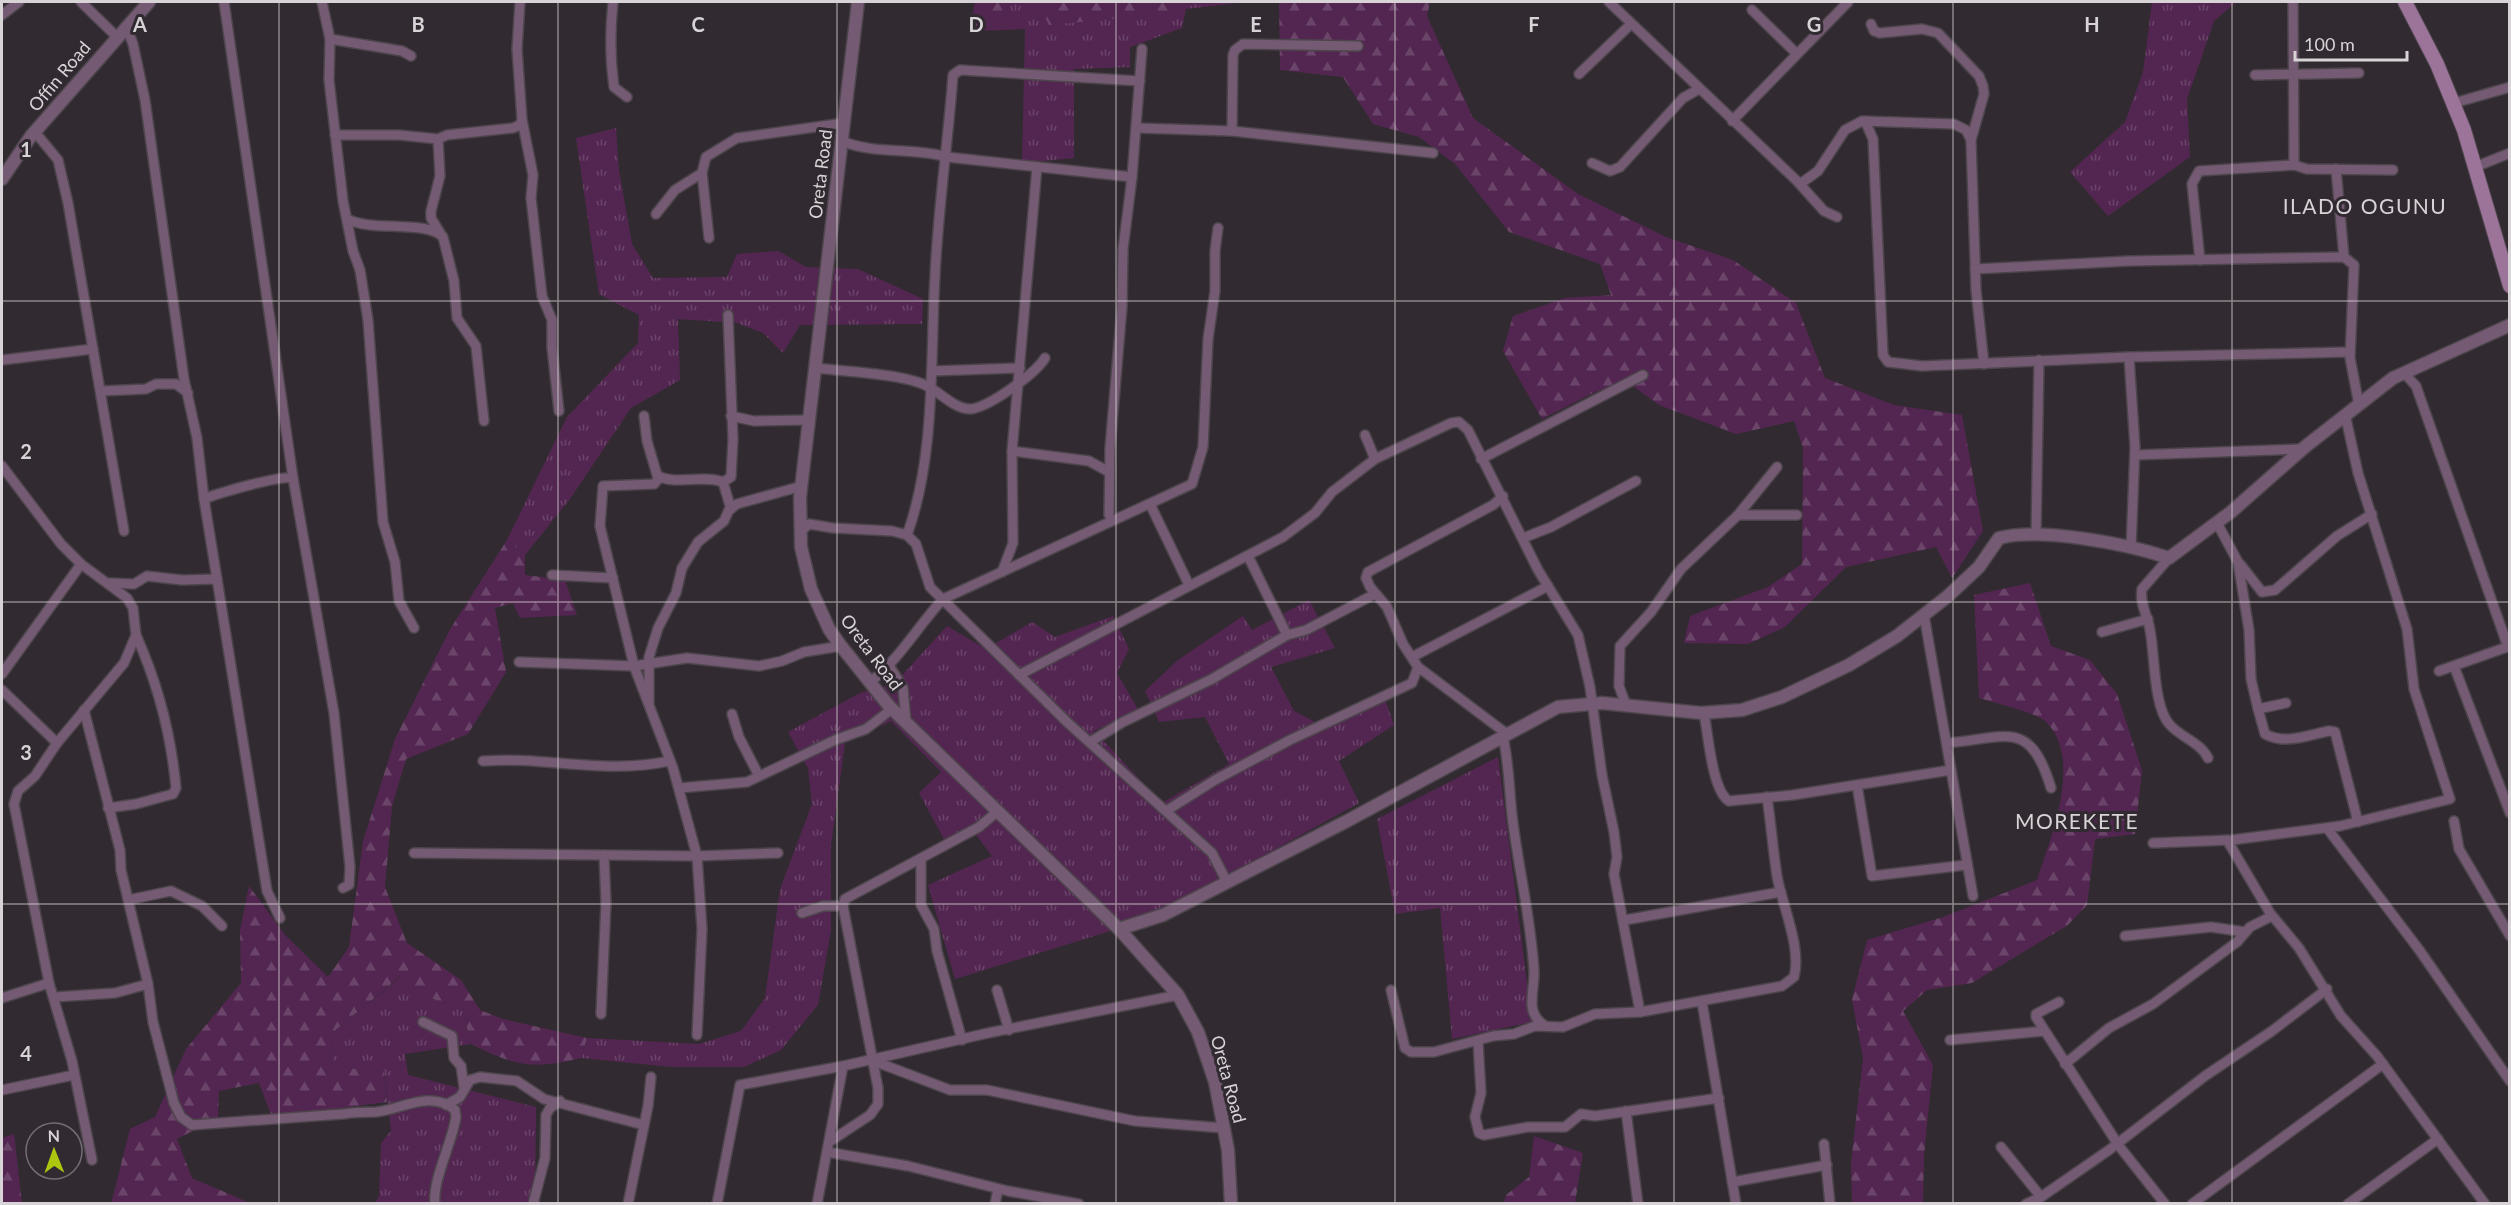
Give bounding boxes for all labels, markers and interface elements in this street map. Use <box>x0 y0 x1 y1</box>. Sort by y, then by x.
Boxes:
text: A <box>132 12 147 36</box>
text: B <box>411 12 425 36</box>
text: C <box>691 12 705 36</box>
text: D <box>968 12 984 36</box>
text: E <box>1250 12 1262 36</box>
text: F <box>1528 12 1540 36</box>
text: G <box>1807 12 1821 36</box>
text: H <box>2084 12 2100 36</box>
scale bar <box>2295 24 2408 62</box>
text: 100 m <box>2304 33 2355 55</box>
street label: Offin Road <box>23 36 95 116</box>
street label: Oreta Road <box>804 128 836 220</box>
text: 1 <box>20 137 32 161</box>
district label: ILADO OGUNU <box>2283 193 2447 218</box>
text: 2 <box>20 439 32 463</box>
street label: Oreta Road <box>836 610 908 694</box>
text: 3 <box>20 740 32 764</box>
district label: MOREKETE <box>2015 808 2139 833</box>
street label: Oreta Road <box>1207 1033 1251 1125</box>
text: 4 <box>20 1041 32 1065</box>
north arrow <box>24 1121 84 1181</box>
text: N <box>47 1126 60 1145</box>

